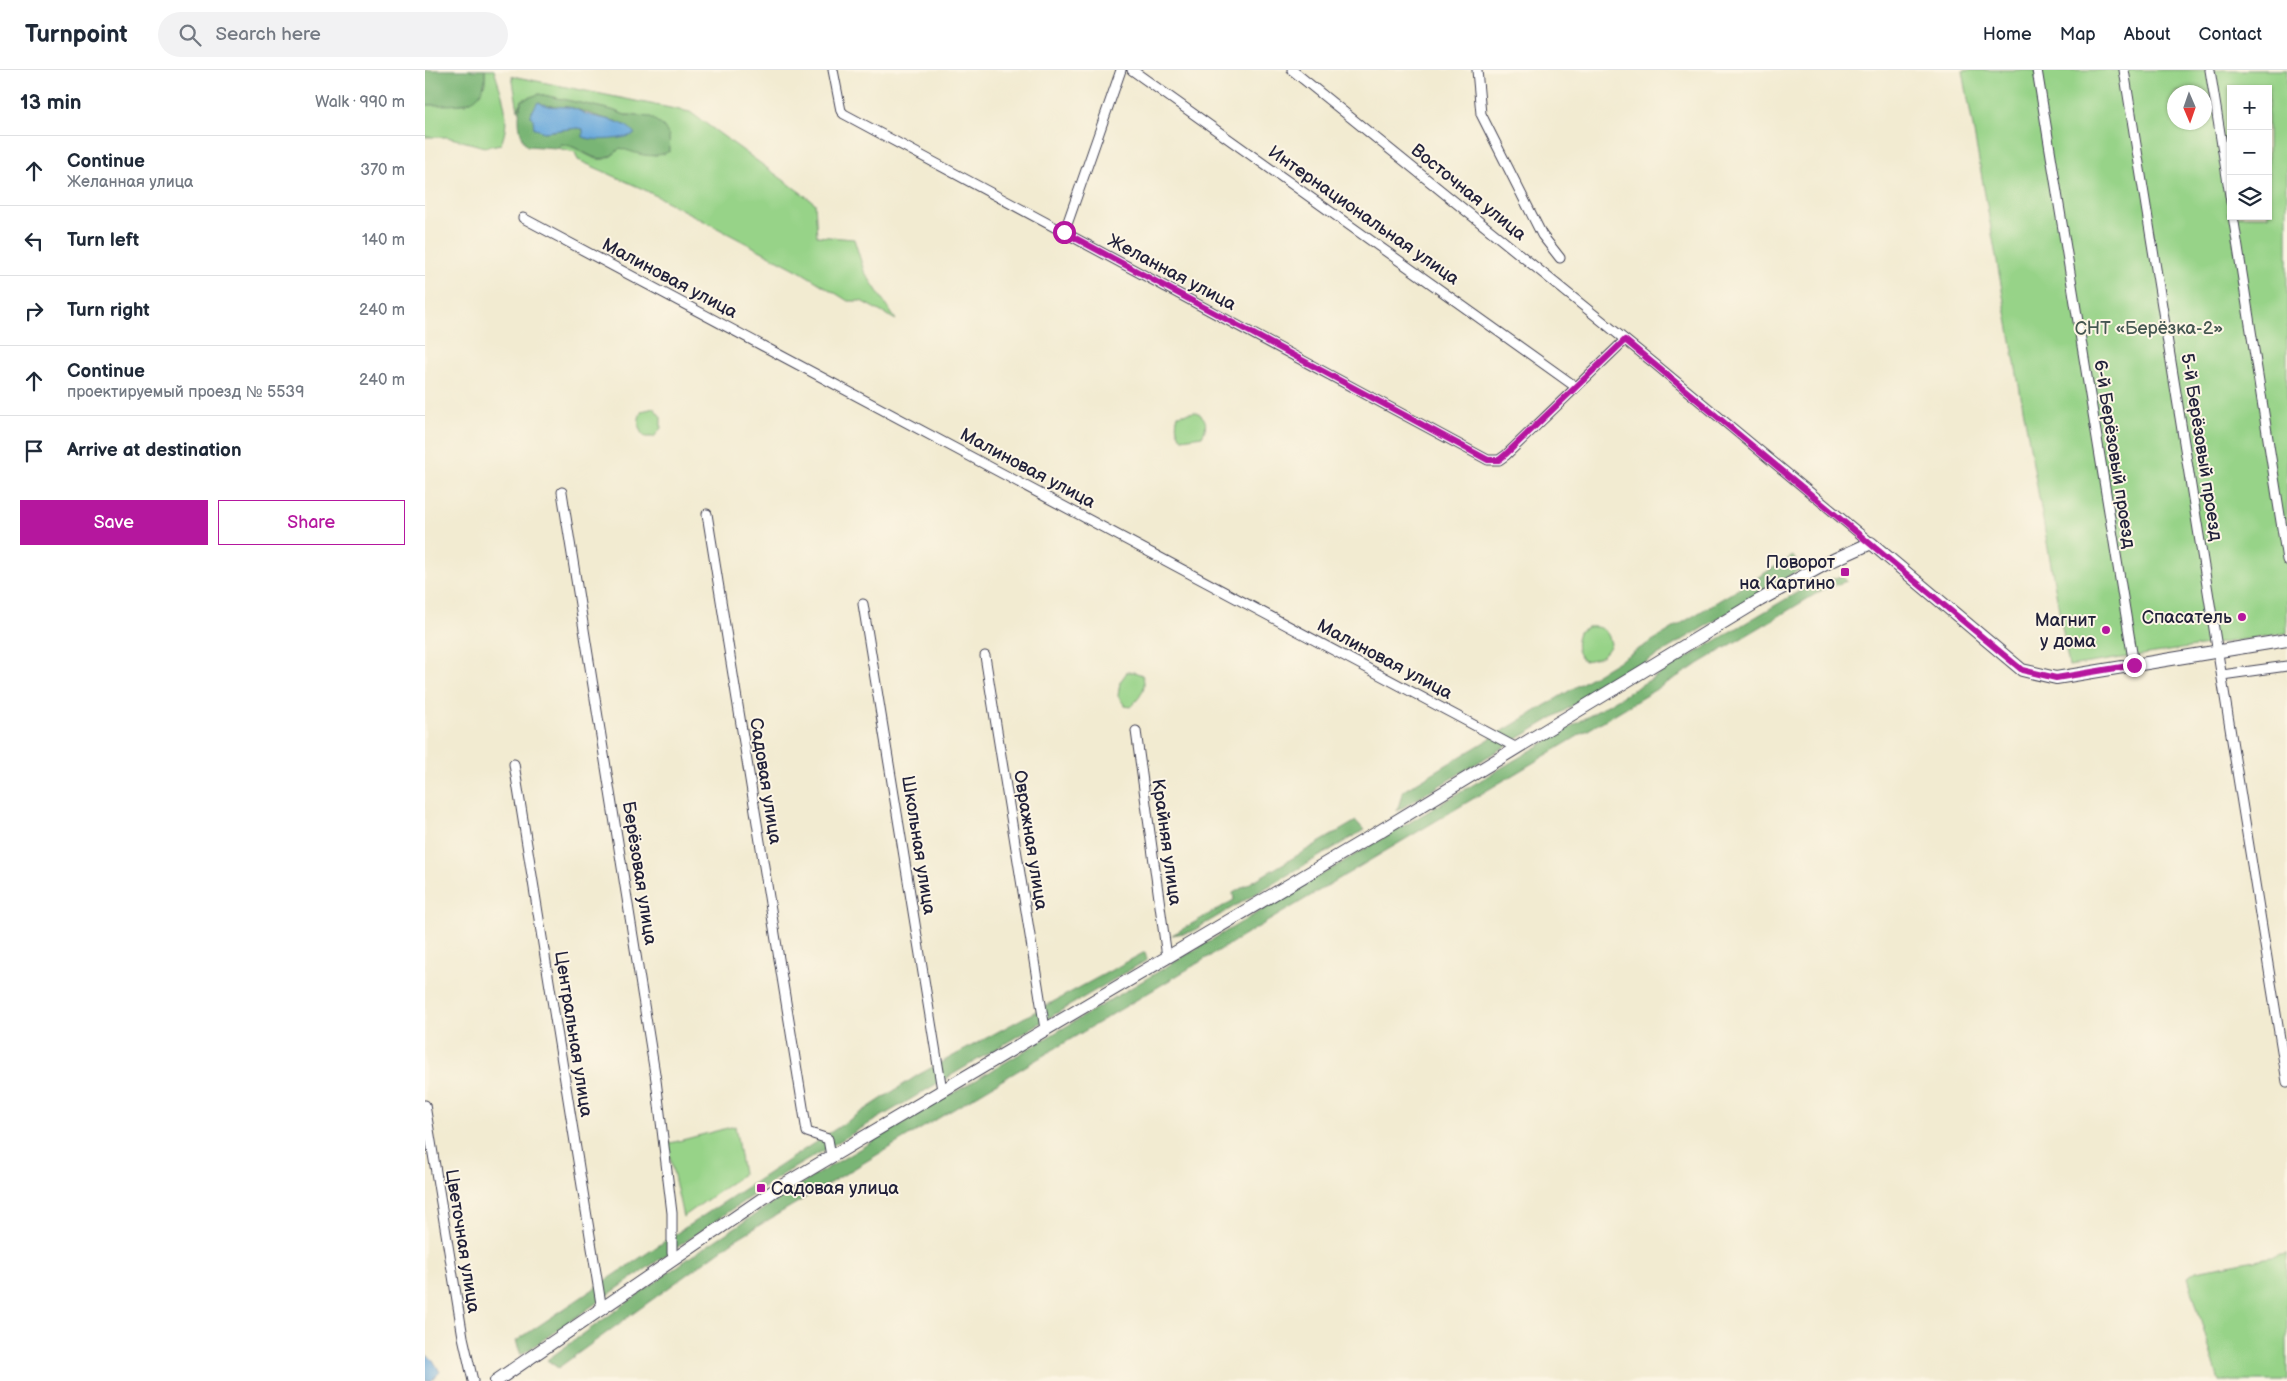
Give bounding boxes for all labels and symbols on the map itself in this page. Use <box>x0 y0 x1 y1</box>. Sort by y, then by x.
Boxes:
north arrow <box>2167 85 2212 130</box>
street label: Восточная улица <box>1407 140 1531 245</box>
street label: Интернациональная улица <box>1264 141 1464 290</box>
route start <box>1053 221 1076 244</box>
street label: Желанная улица <box>1104 230 1240 315</box>
street label: Малиновая улица <box>599 234 741 323</box>
park label: СНТ «Берёзка-2» <box>2075 318 2223 339</box>
street label: 5-й Берёзовый проезд <box>2176 352 2227 542</box>
street label: 6-й Берёзовый проезд <box>2089 358 2140 550</box>
street label: Малиновая улица <box>957 424 1099 513</box>
place label: Поворот на Картино <box>1739 552 1836 594</box>
marker: Поворот на Картино <box>1839 566 1851 578</box>
place label: Спасатель <box>2142 607 2232 628</box>
place label: Магнит у дома <box>2035 610 2097 652</box>
marker: Спасатель <box>2236 611 2248 623</box>
street label: Малиновая улица <box>1314 615 1456 704</box>
marker: Магнит у дома <box>2100 624 2112 636</box>
route end <box>2123 654 2146 677</box>
street label: Садовая улица <box>745 716 786 846</box>
street label: Овражная улица <box>1009 769 1052 912</box>
street label: Школьная улица <box>897 774 940 916</box>
street label: Крайняя улица <box>1147 777 1186 907</box>
street label: Берёзовая улица <box>618 800 661 947</box>
street label: Центральная улица <box>550 950 597 1119</box>
street label: Цветочная улица <box>441 1168 484 1315</box>
place label: Садовая улица <box>771 1178 899 1199</box>
marker: Садовая улица <box>755 1182 767 1194</box>

